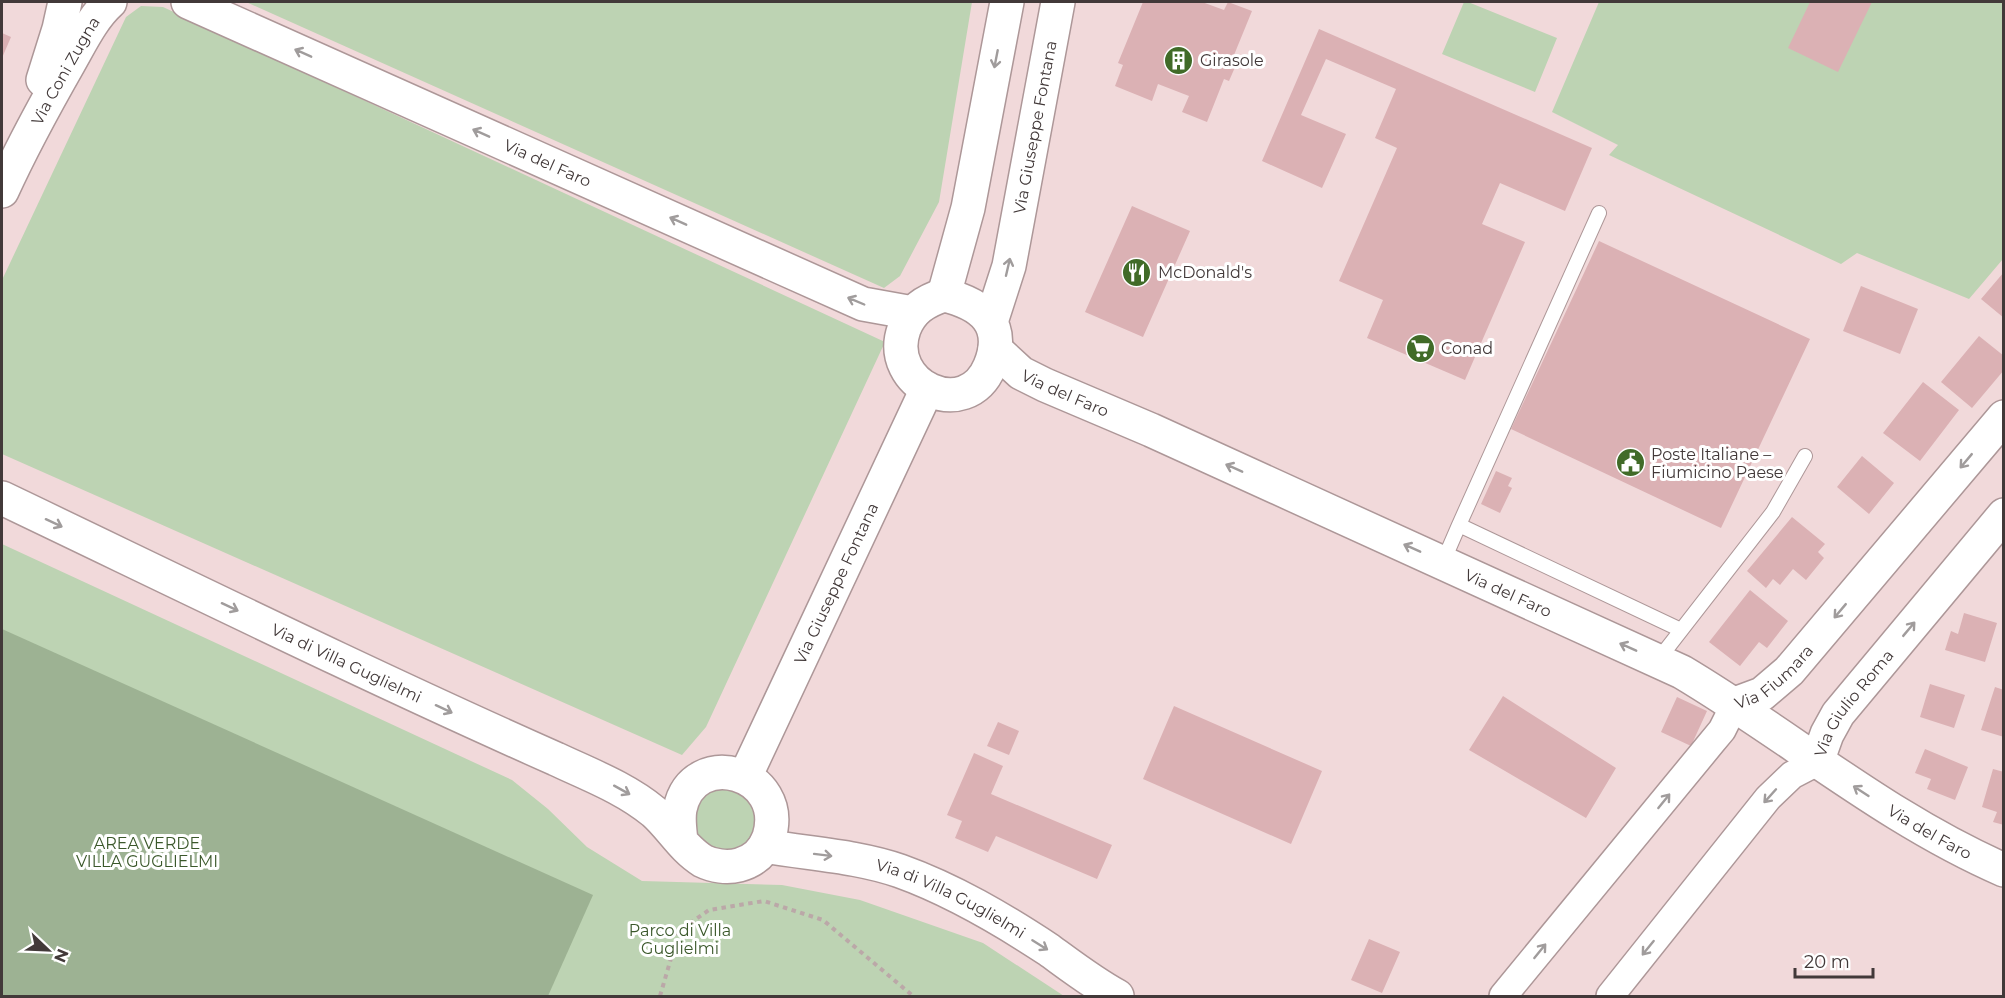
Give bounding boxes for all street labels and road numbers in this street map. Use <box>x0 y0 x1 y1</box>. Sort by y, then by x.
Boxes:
street label: Via Coni Zugna <box>27 13 104 128</box>
street label: Via Giuseppe Fontana <box>1009 39 1060 215</box>
street label: Via del Faro <box>501 135 594 191</box>
street label: Via del Faro <box>1018 365 1112 421</box>
street label: Via Giuseppe Fontana <box>790 500 882 667</box>
street label: Via del Faro <box>1462 565 1555 621</box>
street label: Via di Villa Guglielmi <box>269 619 425 706</box>
street label: Via Fiumara <box>1732 641 1817 713</box>
street label: Via Giulio Roma <box>1810 646 1897 759</box>
street label: Via del Faro <box>1884 800 1975 863</box>
street label: Via di Villa Guglielmi <box>874 855 1029 942</box>

